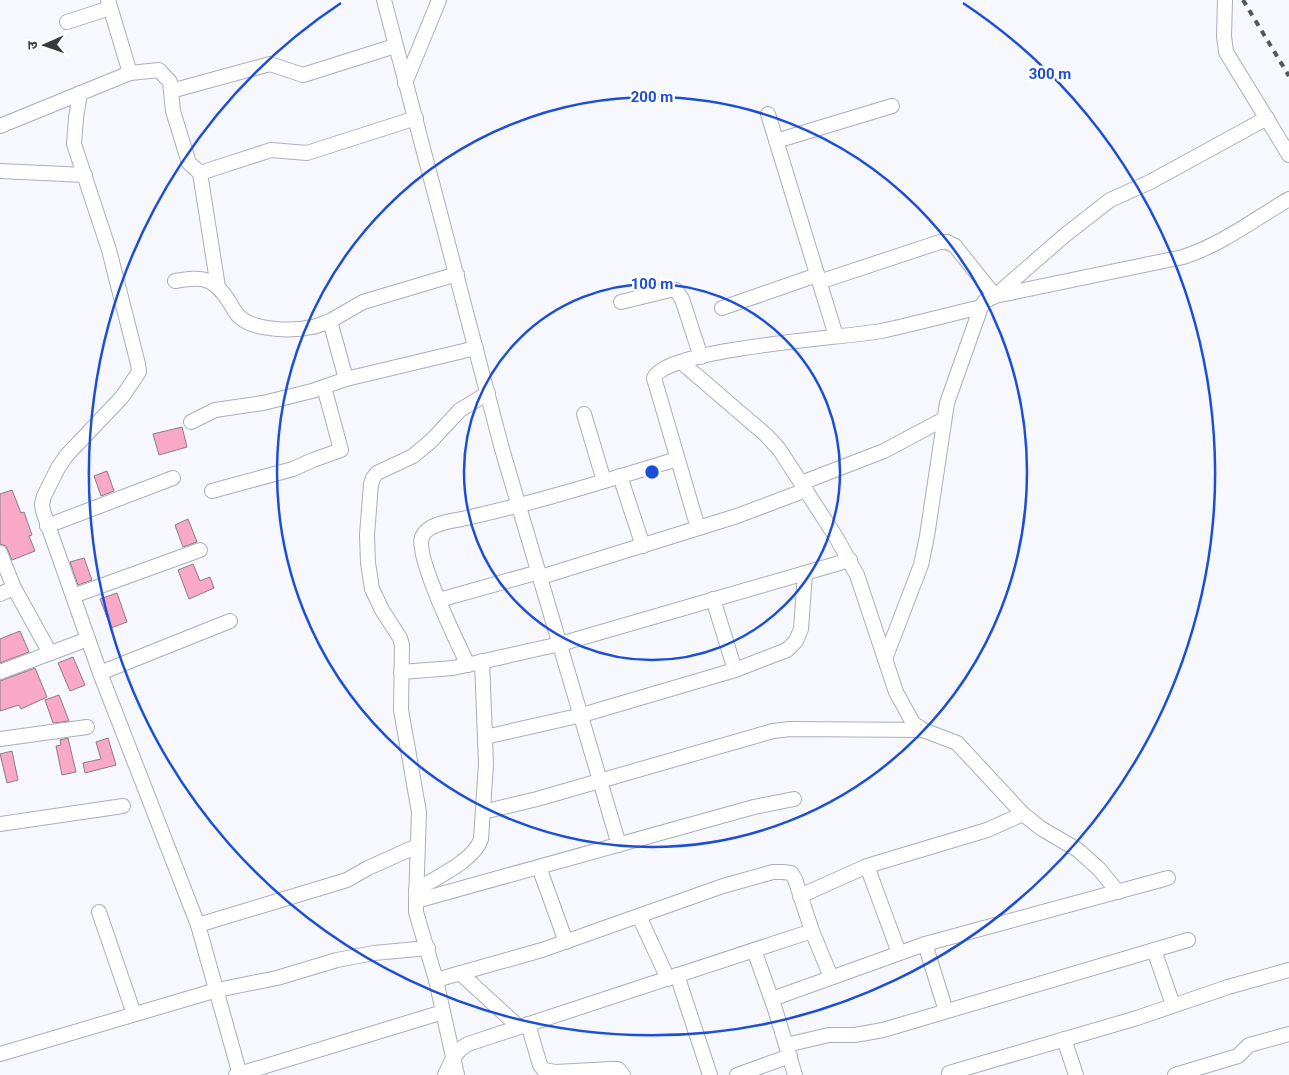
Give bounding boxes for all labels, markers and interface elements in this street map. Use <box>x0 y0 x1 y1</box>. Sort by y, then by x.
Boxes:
north arrow <box>20 20 70 70</box>
text: उ <box>24 40 40 50</box>
text: 300 m <box>1029 65 1071 83</box>
text: 200 m <box>631 88 673 106</box>
text: 100 m <box>631 275 673 293</box>
centre of rings <box>643 463 661 481</box>

